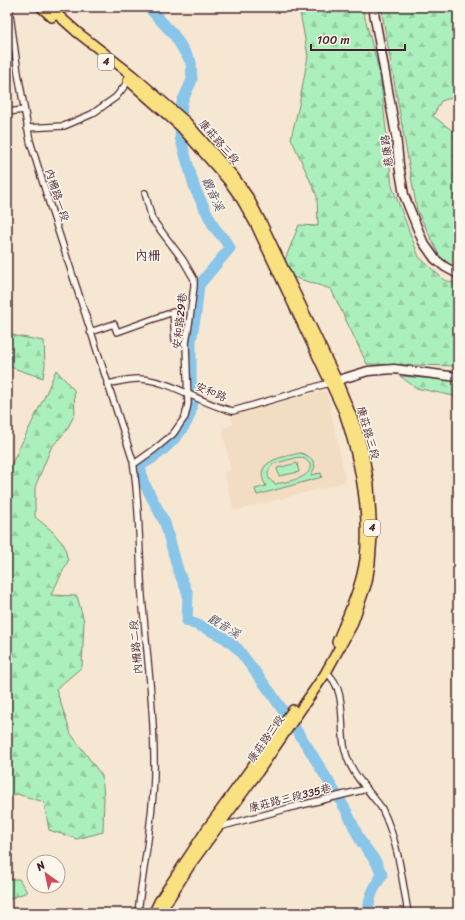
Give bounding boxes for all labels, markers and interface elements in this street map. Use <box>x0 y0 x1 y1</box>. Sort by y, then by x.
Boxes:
scale bar <box>311 26 405 52</box>
text: 100 m <box>317 29 350 51</box>
road number: 4 <box>98 54 114 70</box>
street label: 康莊路三段 <box>194 115 244 169</box>
street label: 慈康路 <box>376 133 398 169</box>
street label: 內柵路一段 <box>39 166 75 224</box>
water label: 觀音溪 <box>196 173 231 216</box>
district label: 內柵 <box>135 244 161 267</box>
street label: 安和路29巷 <box>168 292 192 350</box>
street label: 安和路 <box>192 377 230 407</box>
street label: 康莊路三段 <box>351 404 385 462</box>
road number: 4 <box>364 520 380 536</box>
water label: 觀音溪 <box>203 607 246 645</box>
street label: 內柵路二段 <box>124 619 148 675</box>
street label: 康莊路三段 <box>242 711 290 767</box>
street label: 康莊路三段335巷 <box>247 779 333 817</box>
north arrow <box>26 854 66 894</box>
text: N <box>32 856 50 877</box>

